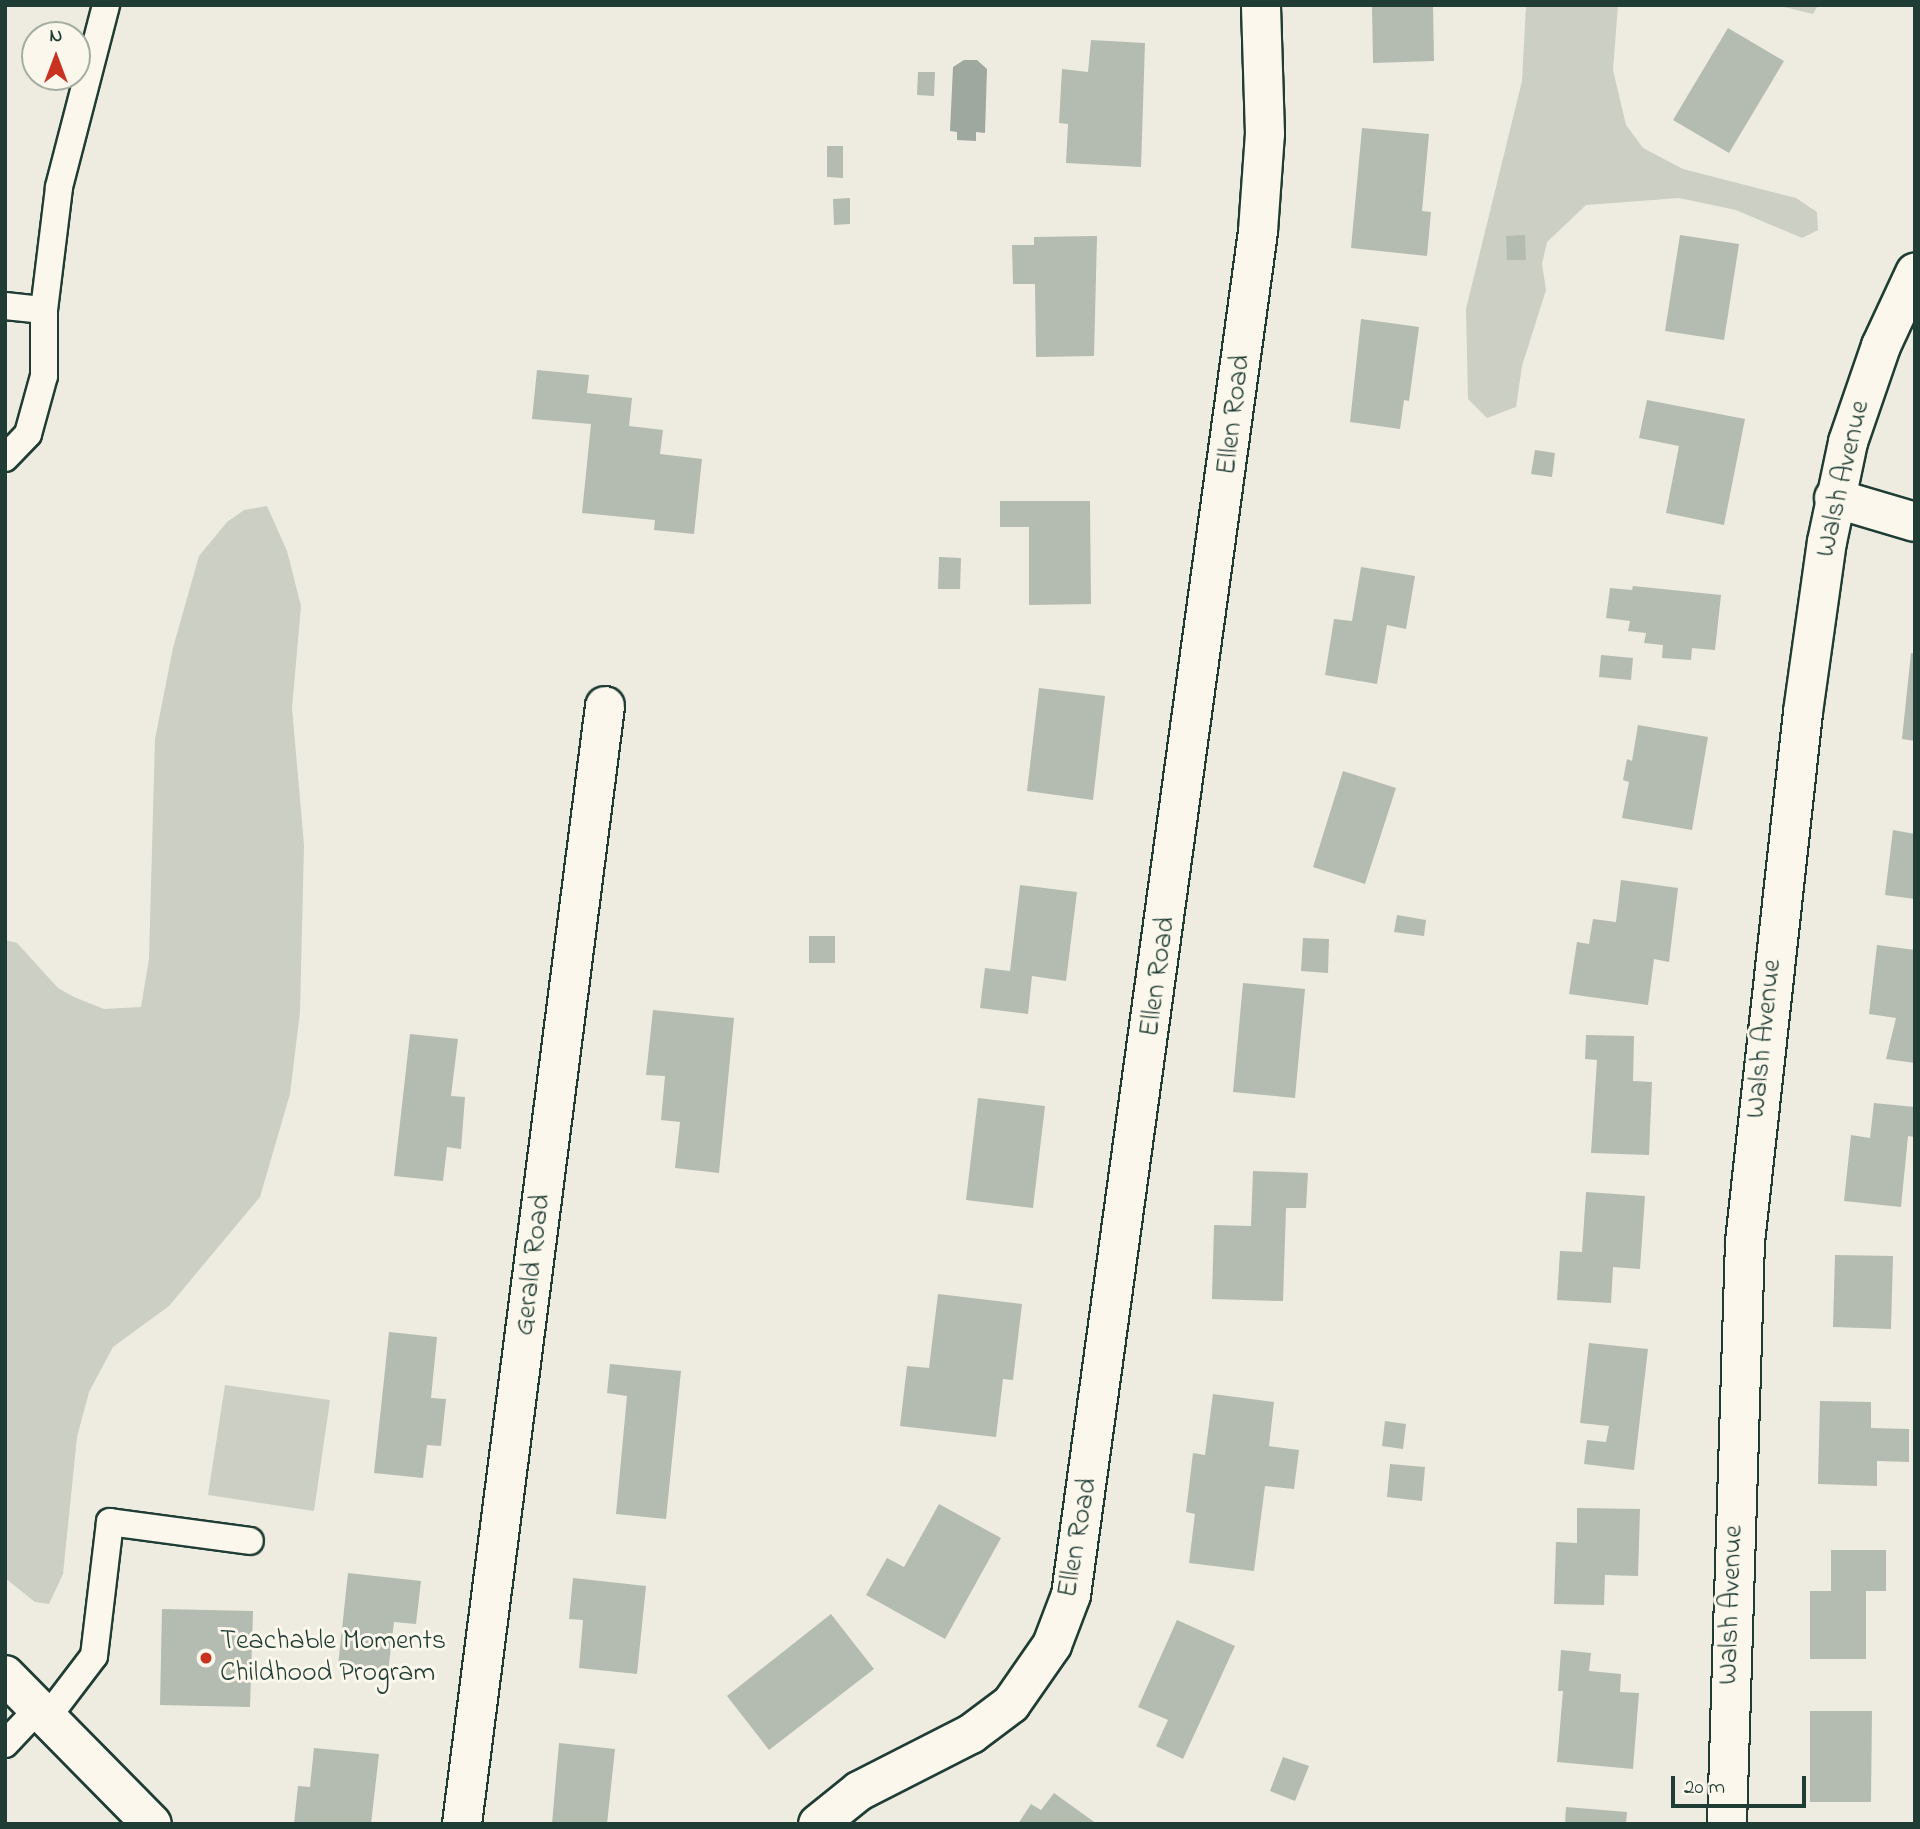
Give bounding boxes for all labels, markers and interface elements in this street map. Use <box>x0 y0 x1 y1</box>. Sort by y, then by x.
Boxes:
north arrow <box>21 21 91 91</box>
text: N <box>50 23 62 50</box>
street label: Ellen Road <box>1211 353 1259 477</box>
street label: Walsh Avenue <box>1810 397 1878 561</box>
street label: Ellen Road <box>1134 915 1184 1039</box>
street label: Walsh Avenue <box>1740 958 1790 1120</box>
street label: Gerald Road <box>509 1192 559 1338</box>
street label: Ellen Road <box>1052 1476 1106 1600</box>
street label: Walsh Avenue <box>1712 1525 1752 1685</box>
place label: Teachable Moments Childhood Program <box>220 1625 446 1691</box>
marker: Teachable Moments Childhood Program <box>198 1650 214 1666</box>
scale bar <box>1675 1762 1810 1806</box>
text: 20 m <box>1684 1773 1725 1803</box>

